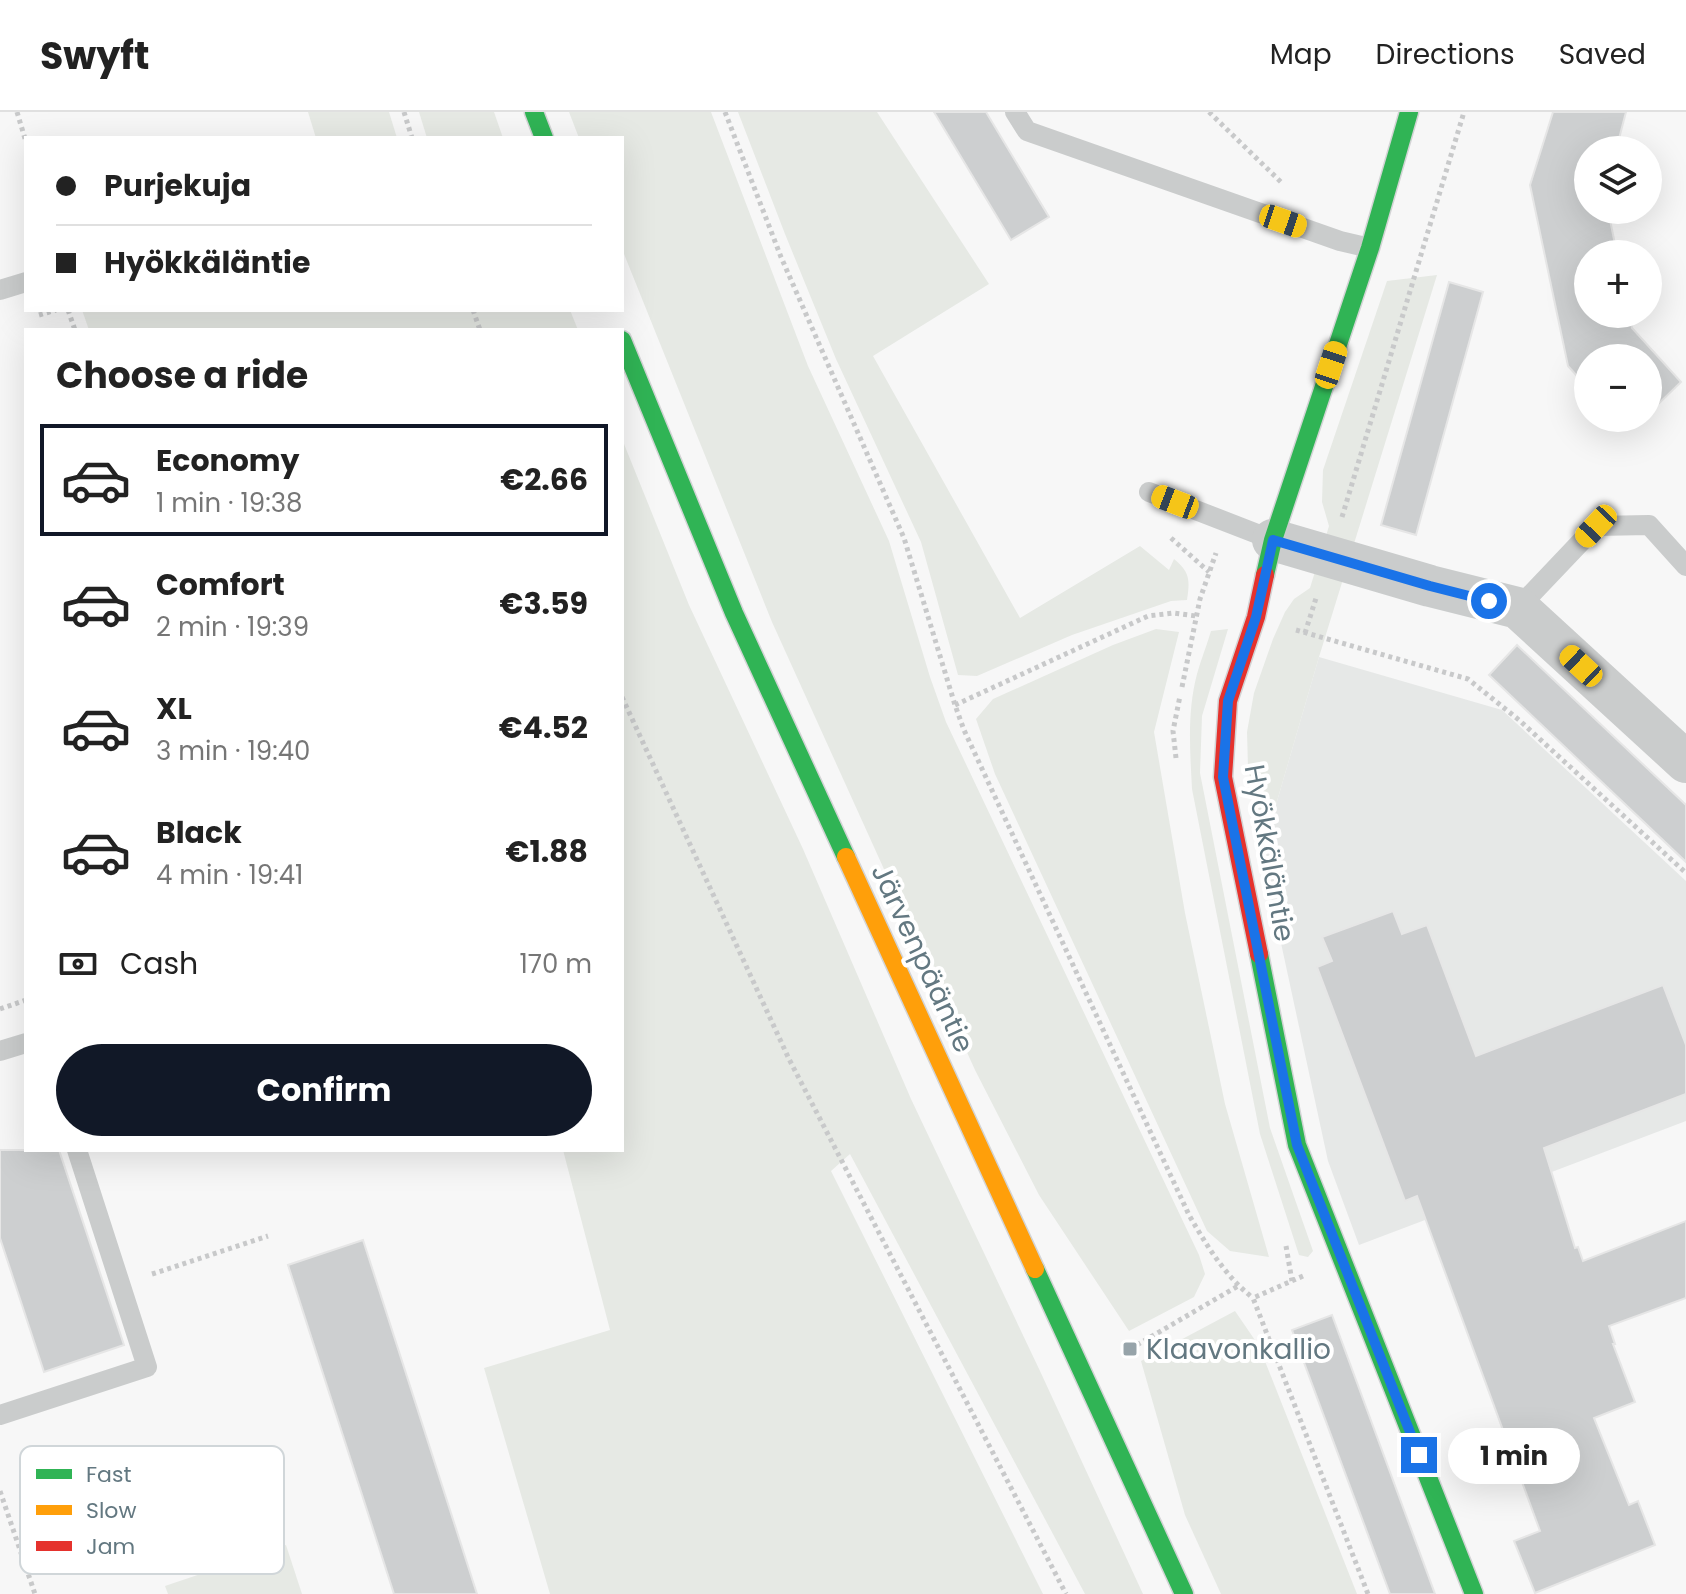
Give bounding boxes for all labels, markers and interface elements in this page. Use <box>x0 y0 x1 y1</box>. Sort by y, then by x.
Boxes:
text: Swyft <box>40 29 149 82</box>
text: Map <box>1270 35 1332 74</box>
text: Directions <box>1376 35 1515 74</box>
text: Saved <box>1559 35 1646 74</box>
map controls <box>1574 136 1662 432</box>
button: layers <box>1574 136 1662 224</box>
text: Purjekuja <box>104 164 251 207</box>
car <box>1256 202 1310 240</box>
button: + <box>1574 240 1662 328</box>
text: Hyökkäläntie <box>104 241 310 284</box>
car <box>1312 338 1350 392</box>
button: − <box>1574 344 1662 432</box>
text: Choose a ride <box>56 350 308 401</box>
text: Economy <box>156 439 300 482</box>
icon: car <box>60 444 132 516</box>
text: €2.66 <box>500 458 588 501</box>
car <box>1148 482 1202 522</box>
text: 1 min · 19:38 <box>156 485 302 521</box>
car <box>1571 500 1621 552</box>
text: Comfort <box>156 563 285 606</box>
icon: car <box>60 568 132 640</box>
text: €3.59 <box>500 582 588 625</box>
route start <box>1471 583 1507 619</box>
text: 2 min · 19:39 <box>156 609 309 645</box>
car <box>1555 641 1607 691</box>
text: XL <box>156 687 192 730</box>
icon: car <box>60 692 132 764</box>
text: €4.52 <box>499 706 588 749</box>
text: 3 min · 19:40 <box>156 733 310 769</box>
street label: Hyökkäläntie <box>1235 762 1304 945</box>
text: Black <box>156 811 242 854</box>
icon: car <box>60 816 132 888</box>
text: €1.88 <box>506 830 588 873</box>
text: 4 min · 19:41 <box>156 857 303 893</box>
street label: Järvenpääntie <box>862 857 983 1059</box>
icon: cash <box>56 942 100 986</box>
text: Cash <box>120 942 198 985</box>
text: 170 m <box>519 946 592 982</box>
button: Confirm <box>56 1044 592 1136</box>
place label: Klaavonkallio <box>1146 1330 1331 1369</box>
marker: Klaavonkallio <box>1121 1340 1139 1358</box>
callout: 1 min <box>1447 1427 1579 1483</box>
route end <box>1401 1437 1437 1473</box>
text: 1 min <box>1480 1438 1548 1474</box>
legend <box>20 1446 284 1574</box>
text: Fast <box>86 1459 131 1490</box>
text: Slow <box>86 1495 136 1526</box>
text: Jam <box>86 1531 135 1562</box>

